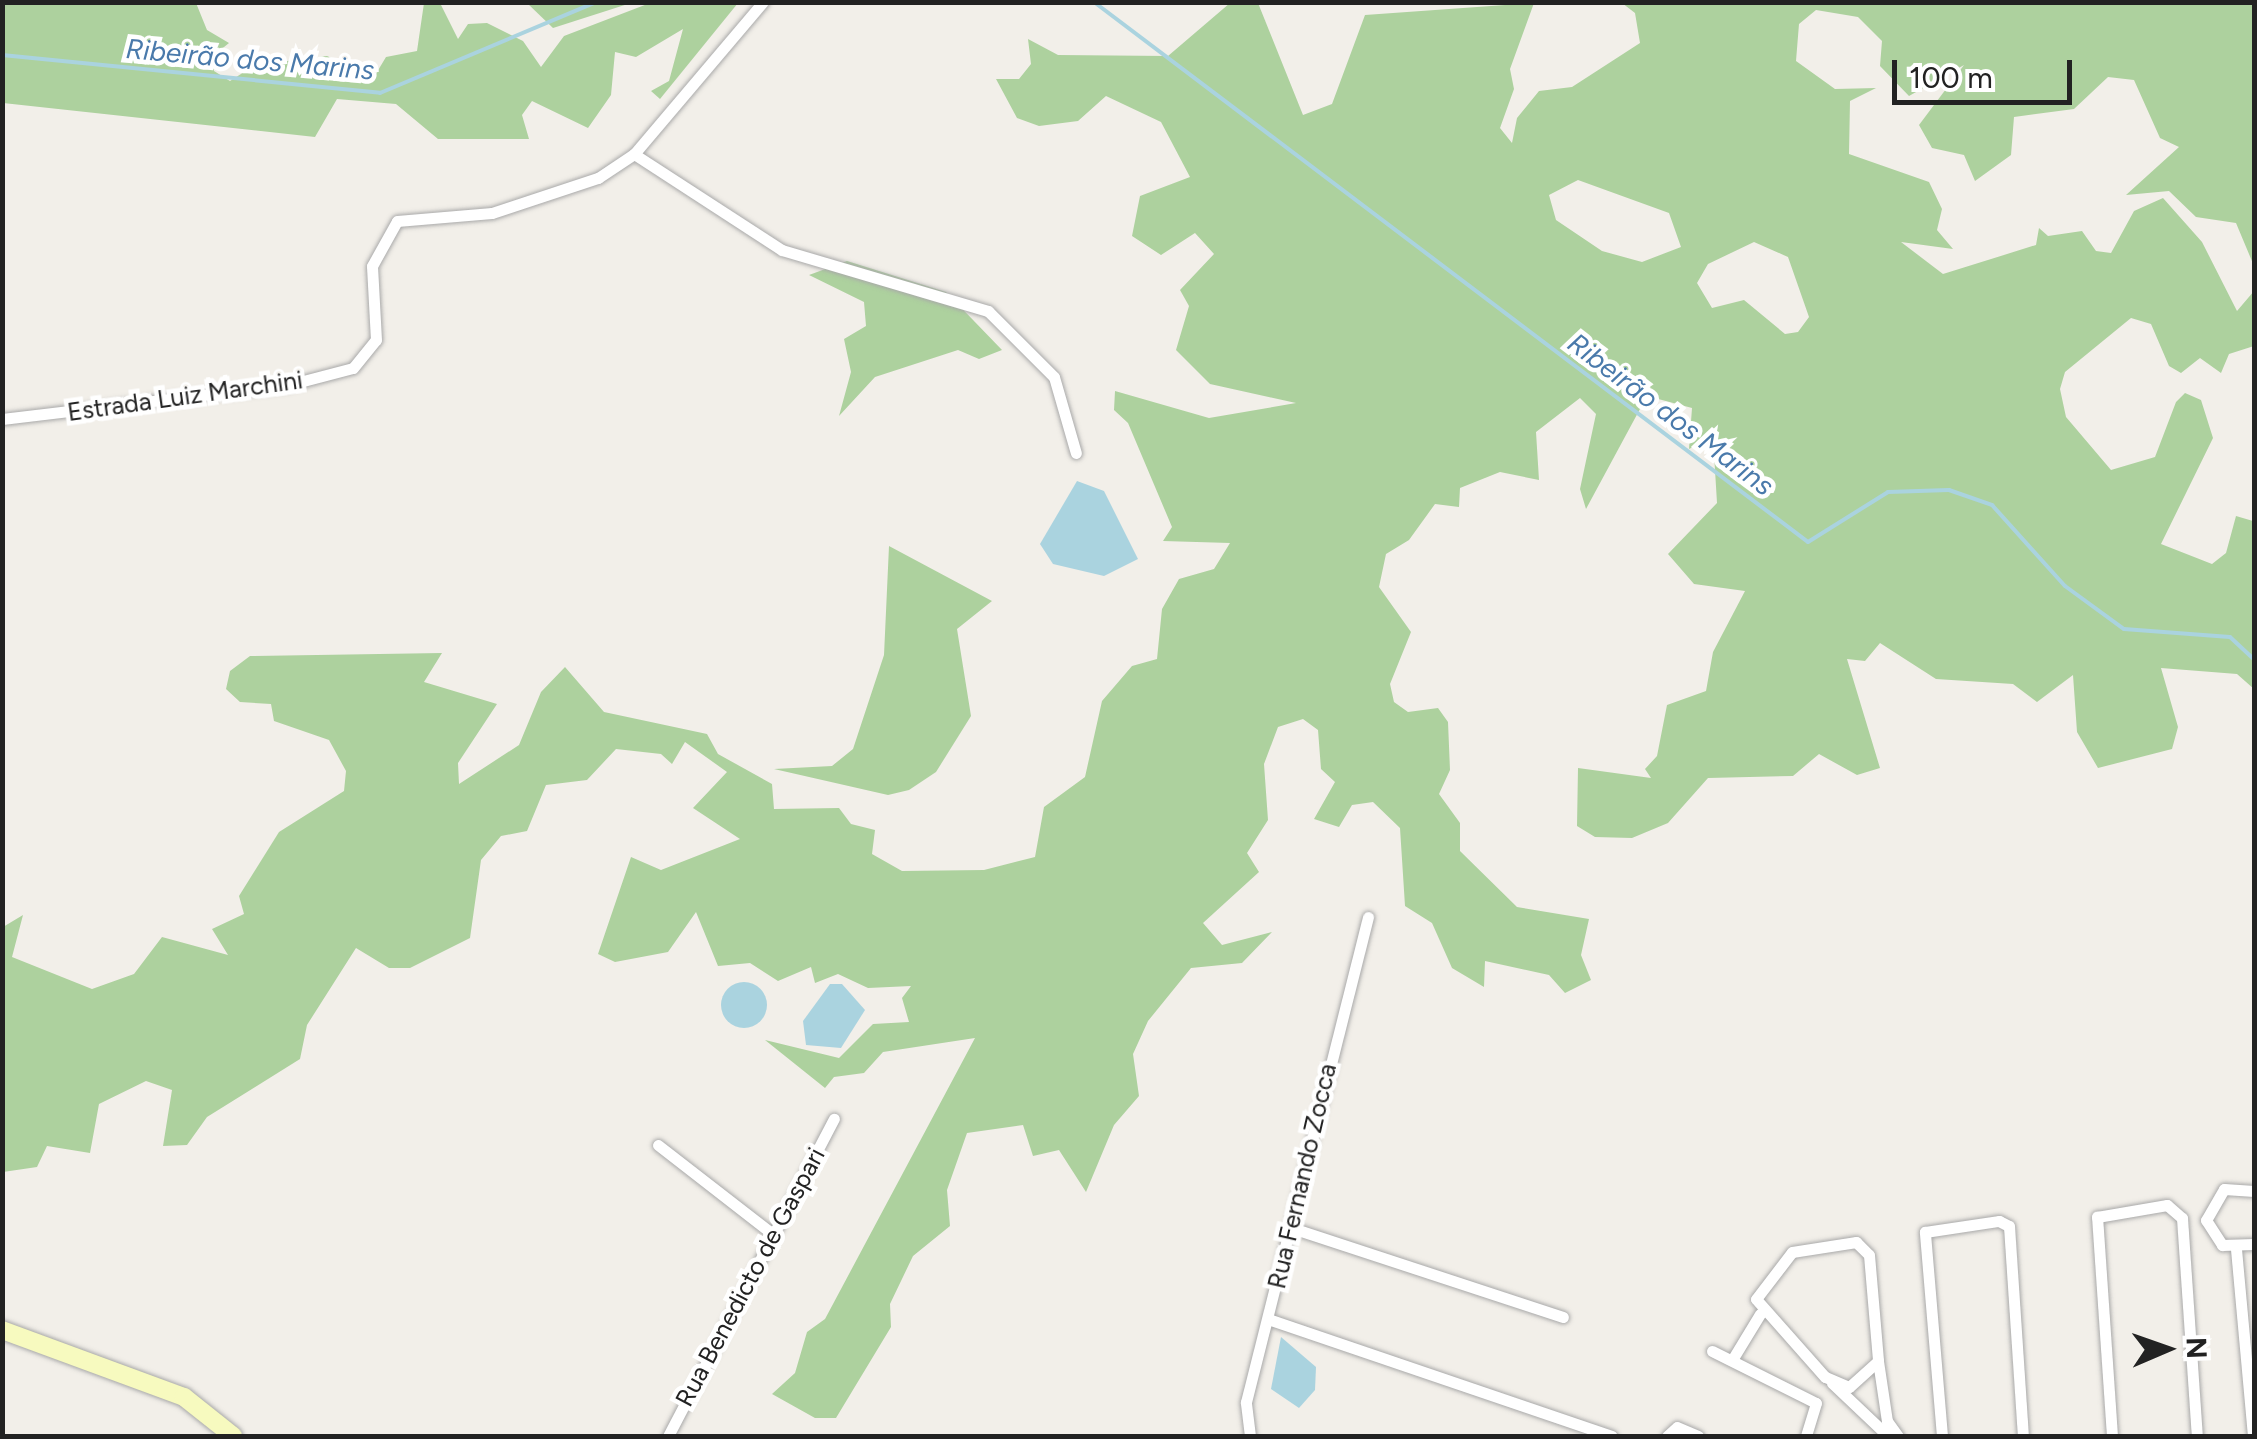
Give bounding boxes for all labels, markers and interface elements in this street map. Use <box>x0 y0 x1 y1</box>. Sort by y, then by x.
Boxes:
water label: Ribeirão dos Marins <box>124 31 376 87</box>
scale bar <box>1897 40 2077 102</box>
text: 100 m <box>1909 59 1993 96</box>
water label: Ribeirão dos Marins <box>1561 326 1781 502</box>
street label: Estrada Luiz Marchini <box>65 365 305 427</box>
street label: Rua Fernando Zocca <box>1261 1060 1343 1292</box>
street label: Rua Benedicto de Gaspari <box>669 1142 831 1412</box>
north arrow <box>2117 1299 2217 1399</box>
text: N <box>2180 1337 2214 1359</box>

